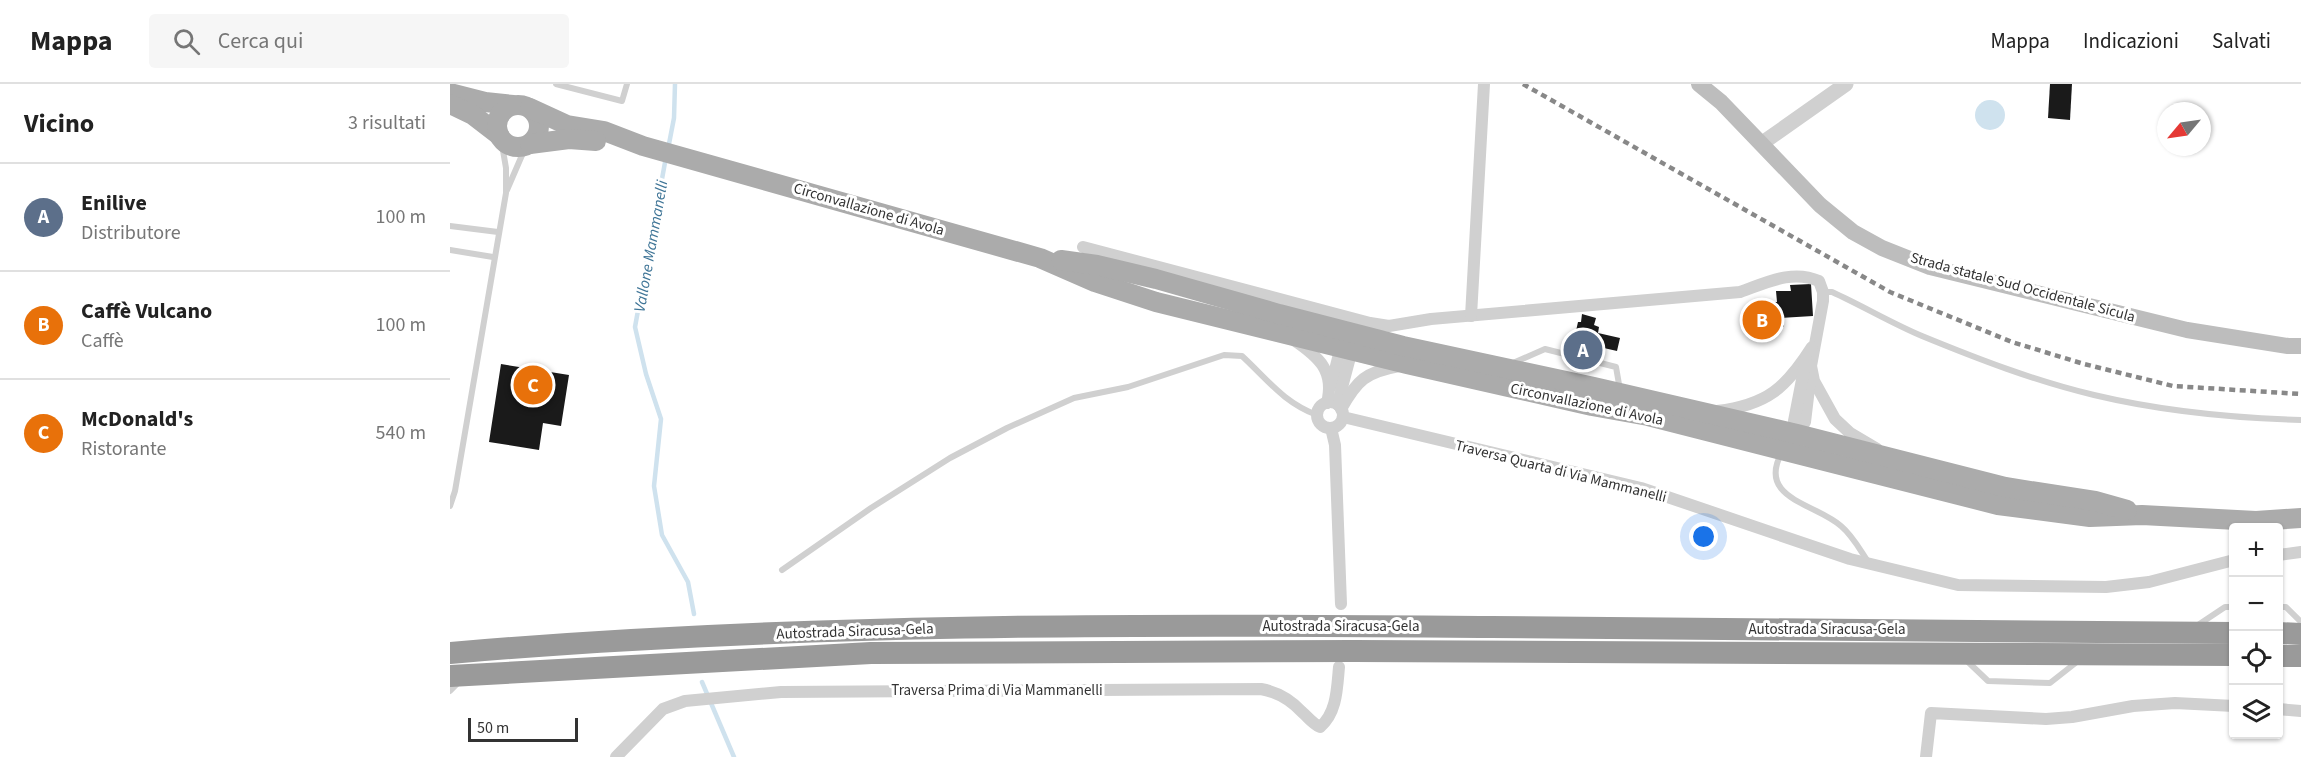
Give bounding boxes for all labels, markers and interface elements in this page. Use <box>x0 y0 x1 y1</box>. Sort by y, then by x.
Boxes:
search box <box>149 14 569 68</box>
text: Mappa <box>30 21 113 61</box>
icon: search <box>170 25 203 58</box>
text: Cerca qui <box>218 25 303 57</box>
text: Mappa <box>1991 26 2050 56</box>
text: Indicazioni <box>2083 26 2179 56</box>
text: Salvati <box>2212 26 2271 56</box>
north arrow <box>2157 102 2211 156</box>
text: Vicino <box>24 105 94 142</box>
text: 3 risultati <box>348 109 426 137</box>
water label: Vallone Mammanelli <box>629 178 673 314</box>
street label: Circonvallazione di Avola <box>791 178 947 241</box>
text: Enilive <box>81 187 147 219</box>
text: A <box>38 203 49 231</box>
text: 100 m <box>376 203 426 231</box>
text: Distributore <box>81 219 181 247</box>
street label: Strada statale Sud Occidentale Sicula <box>1908 247 2138 328</box>
text: Caffè Vulcano <box>81 295 212 327</box>
pin: B <box>1742 298 1782 342</box>
text: B <box>37 311 50 339</box>
text: 100 m <box>376 311 426 339</box>
text: Caffè <box>81 327 124 355</box>
pin: A <box>1564 328 1602 372</box>
pin: C <box>514 362 553 408</box>
street label: Circonvallazione di Avola <box>1508 378 1665 431</box>
text: McDonald's <box>81 403 193 435</box>
text: C <box>38 419 49 447</box>
text: 540 m <box>376 419 426 447</box>
text: Ristorante <box>81 435 167 463</box>
street label: Traversa Quarta di Via Mammanelli <box>1453 435 1669 508</box>
your location <box>1689 522 1718 551</box>
map controls <box>2229 523 2283 739</box>
button: + <box>2229 523 2283 577</box>
button: − <box>2229 577 2283 631</box>
street label: Autostrada Siracusa-Gela <box>1262 616 1420 637</box>
street label: Autostrada Siracusa-Gela <box>776 618 934 645</box>
street label: Autostrada Siracusa-Gela <box>1748 619 1906 640</box>
button: locate <box>2229 631 2283 685</box>
street label: Traversa Prima di Via Mammanelli <box>891 680 1103 701</box>
button: layers <box>2229 685 2283 739</box>
scale bar <box>468 715 578 742</box>
text: 50 m <box>477 717 509 739</box>

